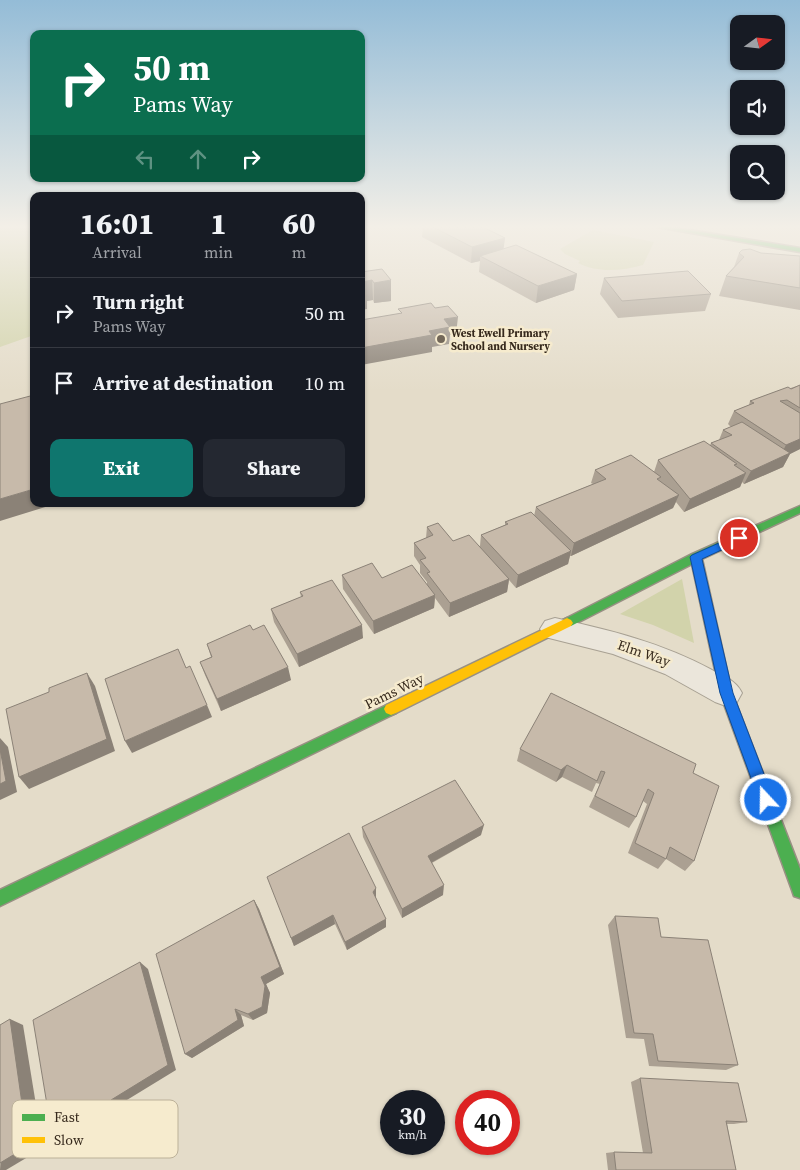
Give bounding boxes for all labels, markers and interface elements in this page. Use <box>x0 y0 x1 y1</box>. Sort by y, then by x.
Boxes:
north arrow <box>730 15 785 70</box>
map controls <box>730 15 785 200</box>
text: 50 m <box>133 44 210 92</box>
icon: right <box>50 50 115 115</box>
button: sound <box>730 80 785 135</box>
text: Pams Way <box>133 89 233 119</box>
icon: left <box>131 145 159 173</box>
icon: ahead <box>184 145 212 173</box>
icon: right <box>237 145 265 173</box>
button: search <box>730 145 785 200</box>
text: 16:01 <box>79 203 155 244</box>
text: 1 <box>210 203 227 244</box>
text: 60 <box>282 203 315 244</box>
text: Arrival <box>92 241 142 263</box>
text: min <box>204 241 233 263</box>
text: m <box>292 241 306 263</box>
text: Turn right <box>93 289 184 315</box>
icon: right <box>50 299 78 327</box>
text: 50 m <box>304 300 345 326</box>
text: Pams Way <box>93 315 166 337</box>
place label: West Ewell Primary School and Nursery <box>451 326 550 354</box>
marker: West Ewell Primary School and Nursery <box>435 333 447 345</box>
icon: arrive <box>50 369 78 397</box>
text: Arrive at destination <box>93 370 273 396</box>
text: 10 m <box>304 370 345 396</box>
button: Exit <box>50 439 193 497</box>
button: Share <box>203 439 345 497</box>
pin <box>718 517 760 559</box>
icon: arrive <box>725 524 753 552</box>
street label: Elm Way <box>615 635 674 672</box>
street label: Pams Way <box>361 668 428 714</box>
position arrow <box>739 773 791 825</box>
speed limit sign: 40 <box>455 1090 520 1155</box>
text: 30 <box>399 1099 426 1133</box>
legend <box>12 1100 178 1158</box>
text: Fast <box>54 1107 80 1127</box>
text: km/h <box>398 1127 427 1143</box>
text: Slow <box>54 1130 84 1150</box>

